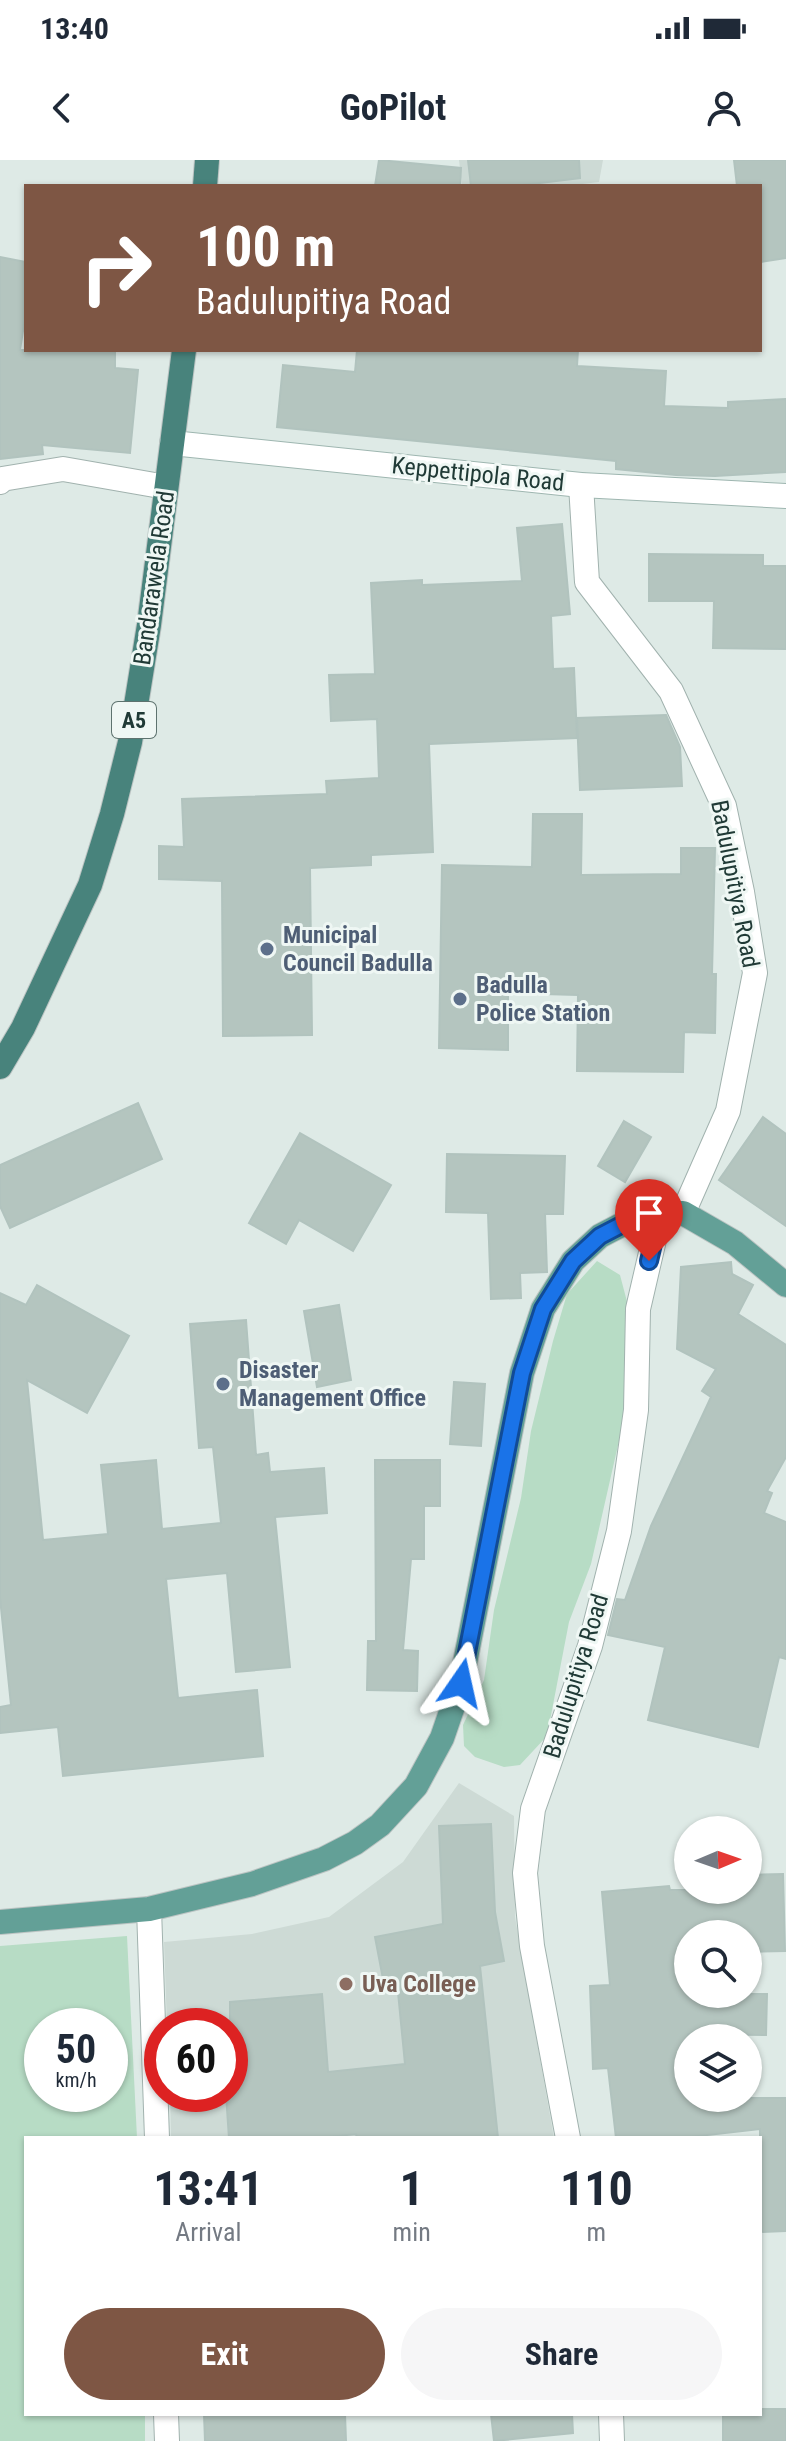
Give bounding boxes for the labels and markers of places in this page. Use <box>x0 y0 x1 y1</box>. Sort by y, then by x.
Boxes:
place label: Municipal Council Badulla <box>283 921 433 977</box>
marker: Municipal Council Badulla <box>258 940 276 958</box>
place label: Badulla Police Station <box>476 971 610 1027</box>
marker: Badulla Police Station <box>451 990 469 1008</box>
pin <box>615 1179 683 1261</box>
place label: Disaster Management Office <box>239 1356 426 1412</box>
marker: Disaster Management Office <box>214 1375 232 1393</box>
place label: Uva College <box>362 1970 476 1998</box>
marker: Uva College <box>337 1975 355 1993</box>

